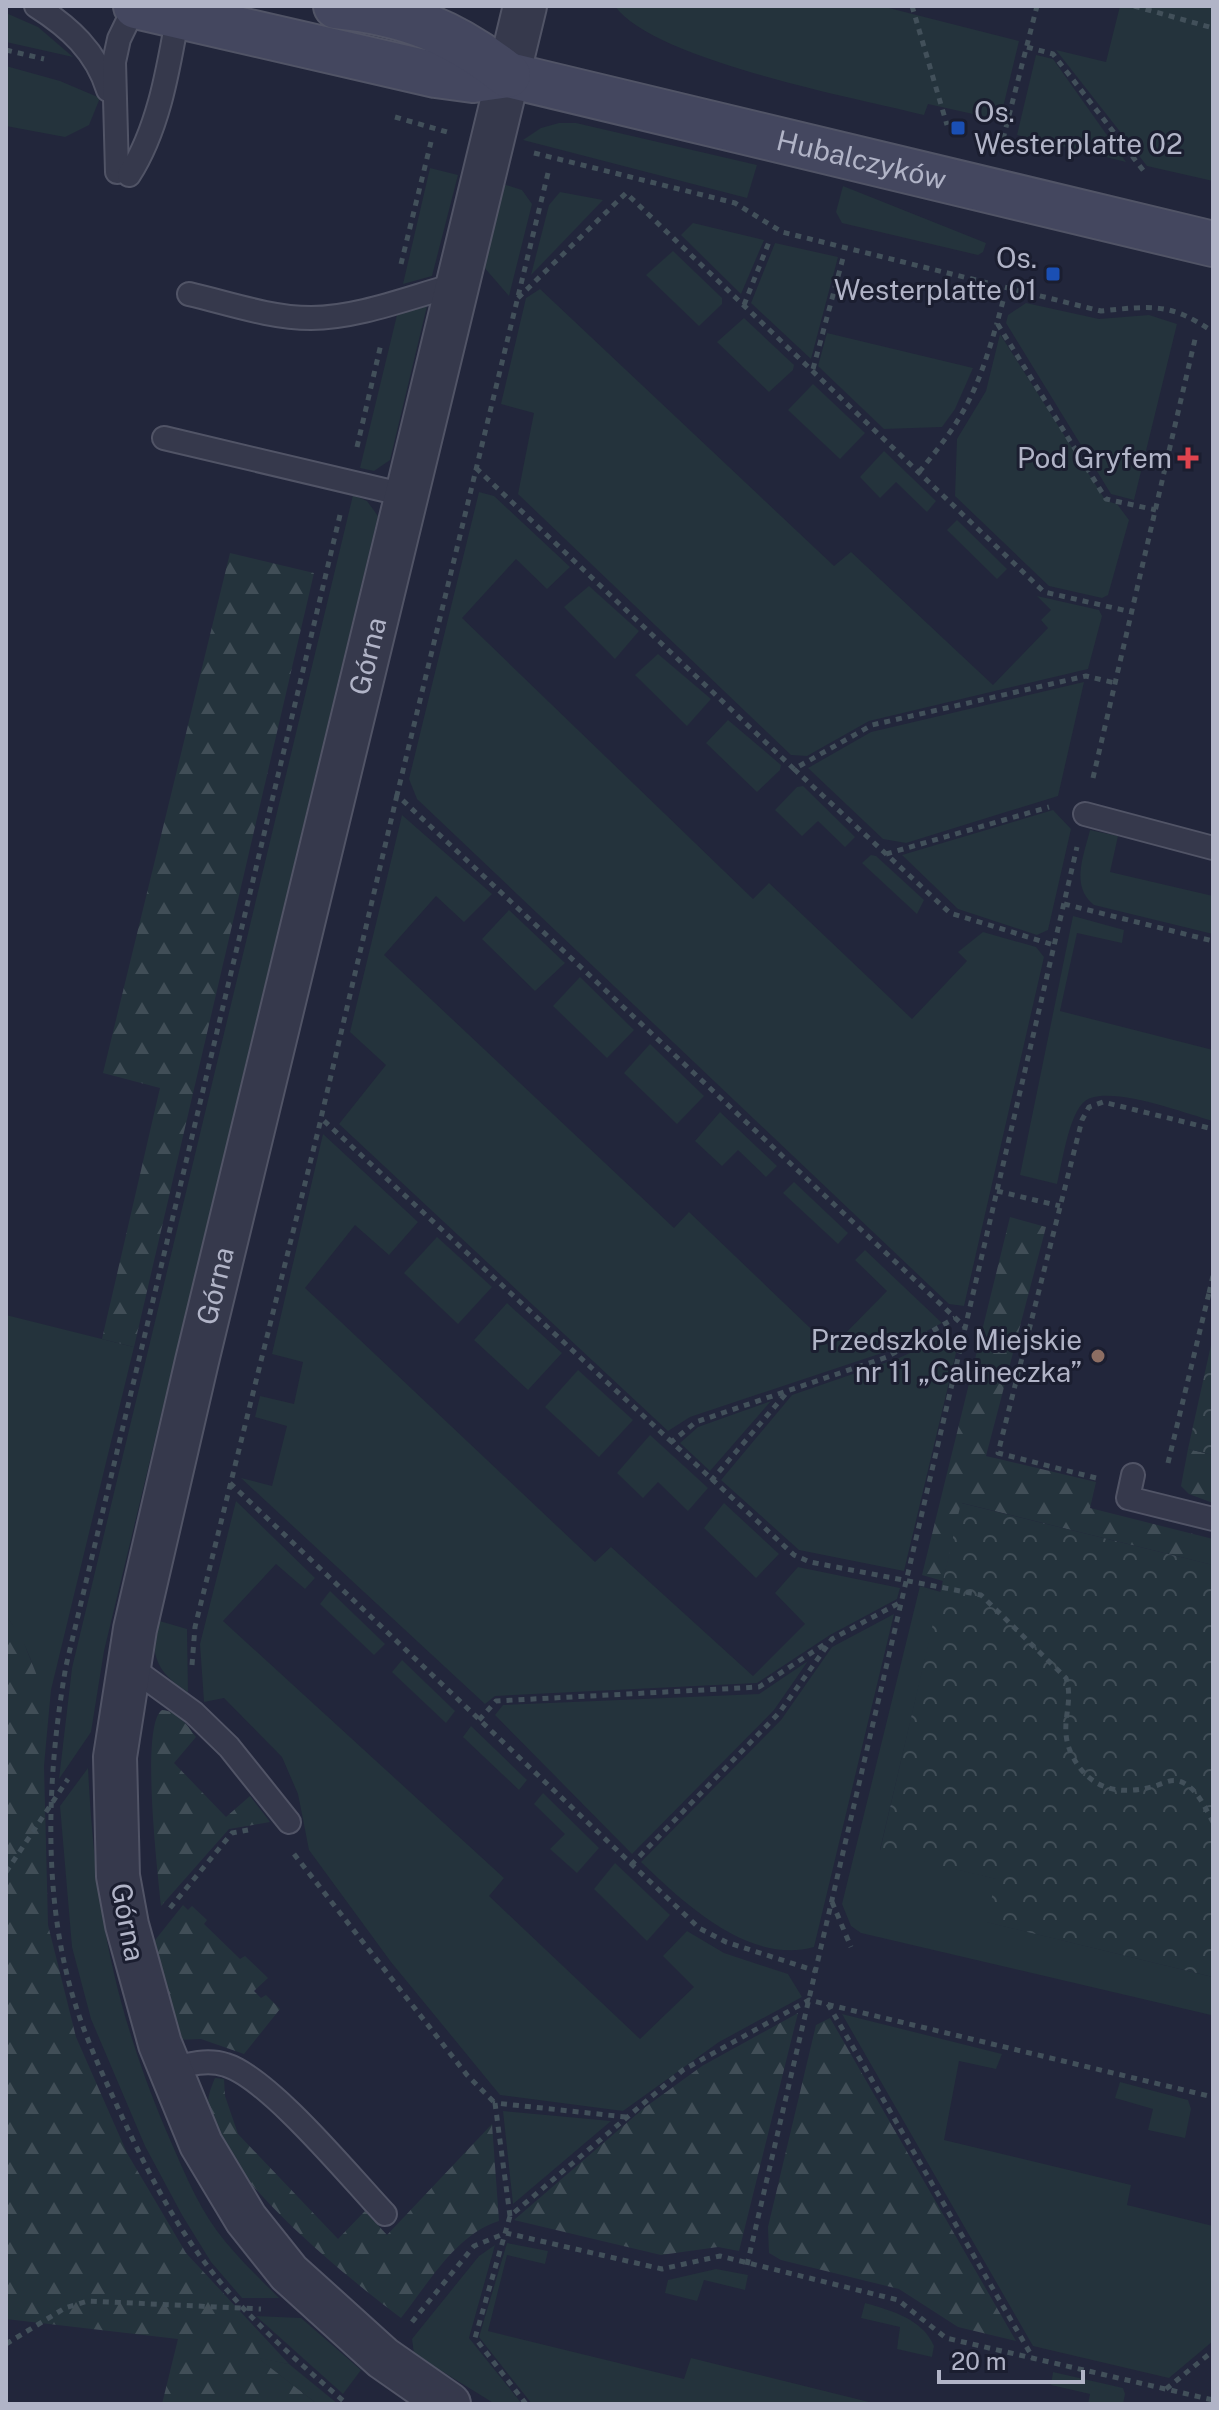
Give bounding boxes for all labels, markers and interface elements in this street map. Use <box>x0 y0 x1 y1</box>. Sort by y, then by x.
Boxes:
place label: Os. Westerplatte 02 <box>974 95 1183 160</box>
marker: Os. Westerplatte 02 <box>949 119 967 137</box>
street label: Hubalczyków <box>773 123 950 196</box>
place label: Os. Westerplatte 01 <box>834 241 1037 306</box>
marker: Os. Westerplatte 01 <box>1044 265 1062 283</box>
place label: Pod Gryfem <box>1017 441 1172 474</box>
marker: Pod Gryfem <box>1179 449 1197 467</box>
street label: Górna <box>342 614 392 698</box>
street label: Górna <box>189 1244 240 1328</box>
place label: Przedszkole Miejskie nr 11 „Calineczka” <box>811 1323 1082 1388</box>
marker: Przedszkole Miejskie nr 11 „Calineczka” <box>1089 1347 1107 1365</box>
street label: Górna <box>105 1880 152 1964</box>
scale bar <box>939 2334 1083 2384</box>
text: 20 m <box>951 2347 1007 2375</box>

